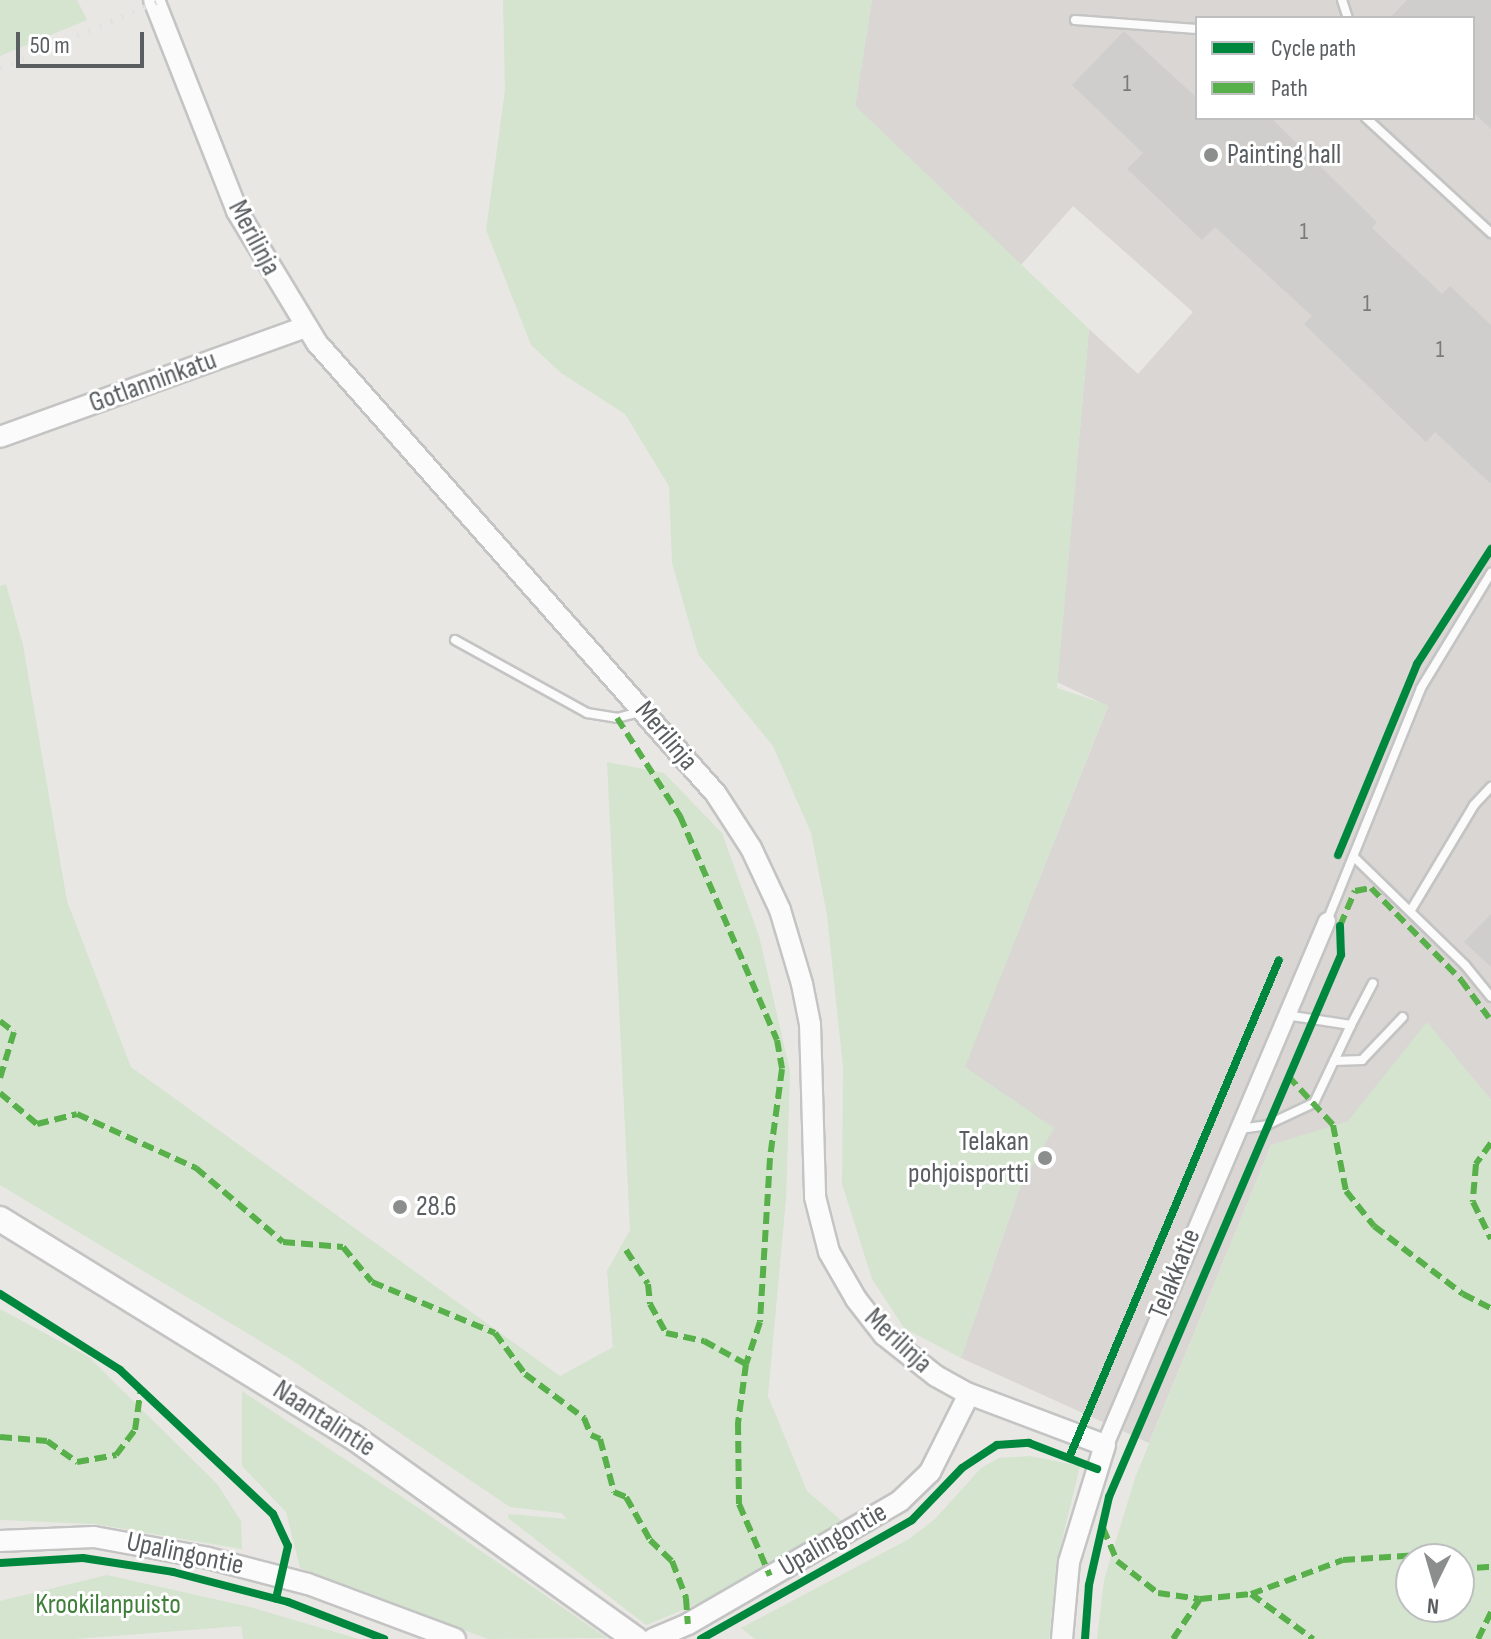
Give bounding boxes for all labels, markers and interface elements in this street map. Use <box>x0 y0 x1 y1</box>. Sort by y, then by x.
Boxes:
scale bar <box>20 16 148 66</box>
legend <box>1195 16 1475 120</box>
text: 50 m <box>30 31 70 60</box>
text: Cycle path <box>1271 34 1356 63</box>
house number: 1 <box>1123 70 1131 98</box>
text: Path <box>1271 74 1308 103</box>
place label: Painting hall <box>1227 138 1341 172</box>
marker: Painting hall <box>1202 146 1220 164</box>
street label: Merilinja <box>220 195 288 281</box>
house number: 1 <box>1300 218 1308 246</box>
house number: 1 <box>1363 290 1371 318</box>
house number: 1 <box>1436 336 1444 364</box>
street label: Gotlanninkatu <box>85 343 221 421</box>
street label: Merilinja <box>627 695 705 777</box>
place label: Telakan pohjoisportti <box>908 1125 1029 1191</box>
marker: Telakan pohjoisportti <box>1036 1149 1054 1167</box>
place label: 28.6 <box>416 1190 457 1224</box>
marker: 28.6 <box>391 1198 409 1216</box>
street label: Telakkatie <box>1142 1224 1208 1324</box>
street label: Merilinja <box>857 1301 939 1381</box>
street label: Naantalintie <box>266 1373 382 1465</box>
street label: Upalingontie <box>773 1496 893 1584</box>
street label: Upalingontie <box>123 1525 247 1583</box>
north arrow <box>1395 1543 1475 1623</box>
park label: Krookilanpuisto <box>35 1588 181 1622</box>
text: N <box>1426 1591 1440 1619</box>

